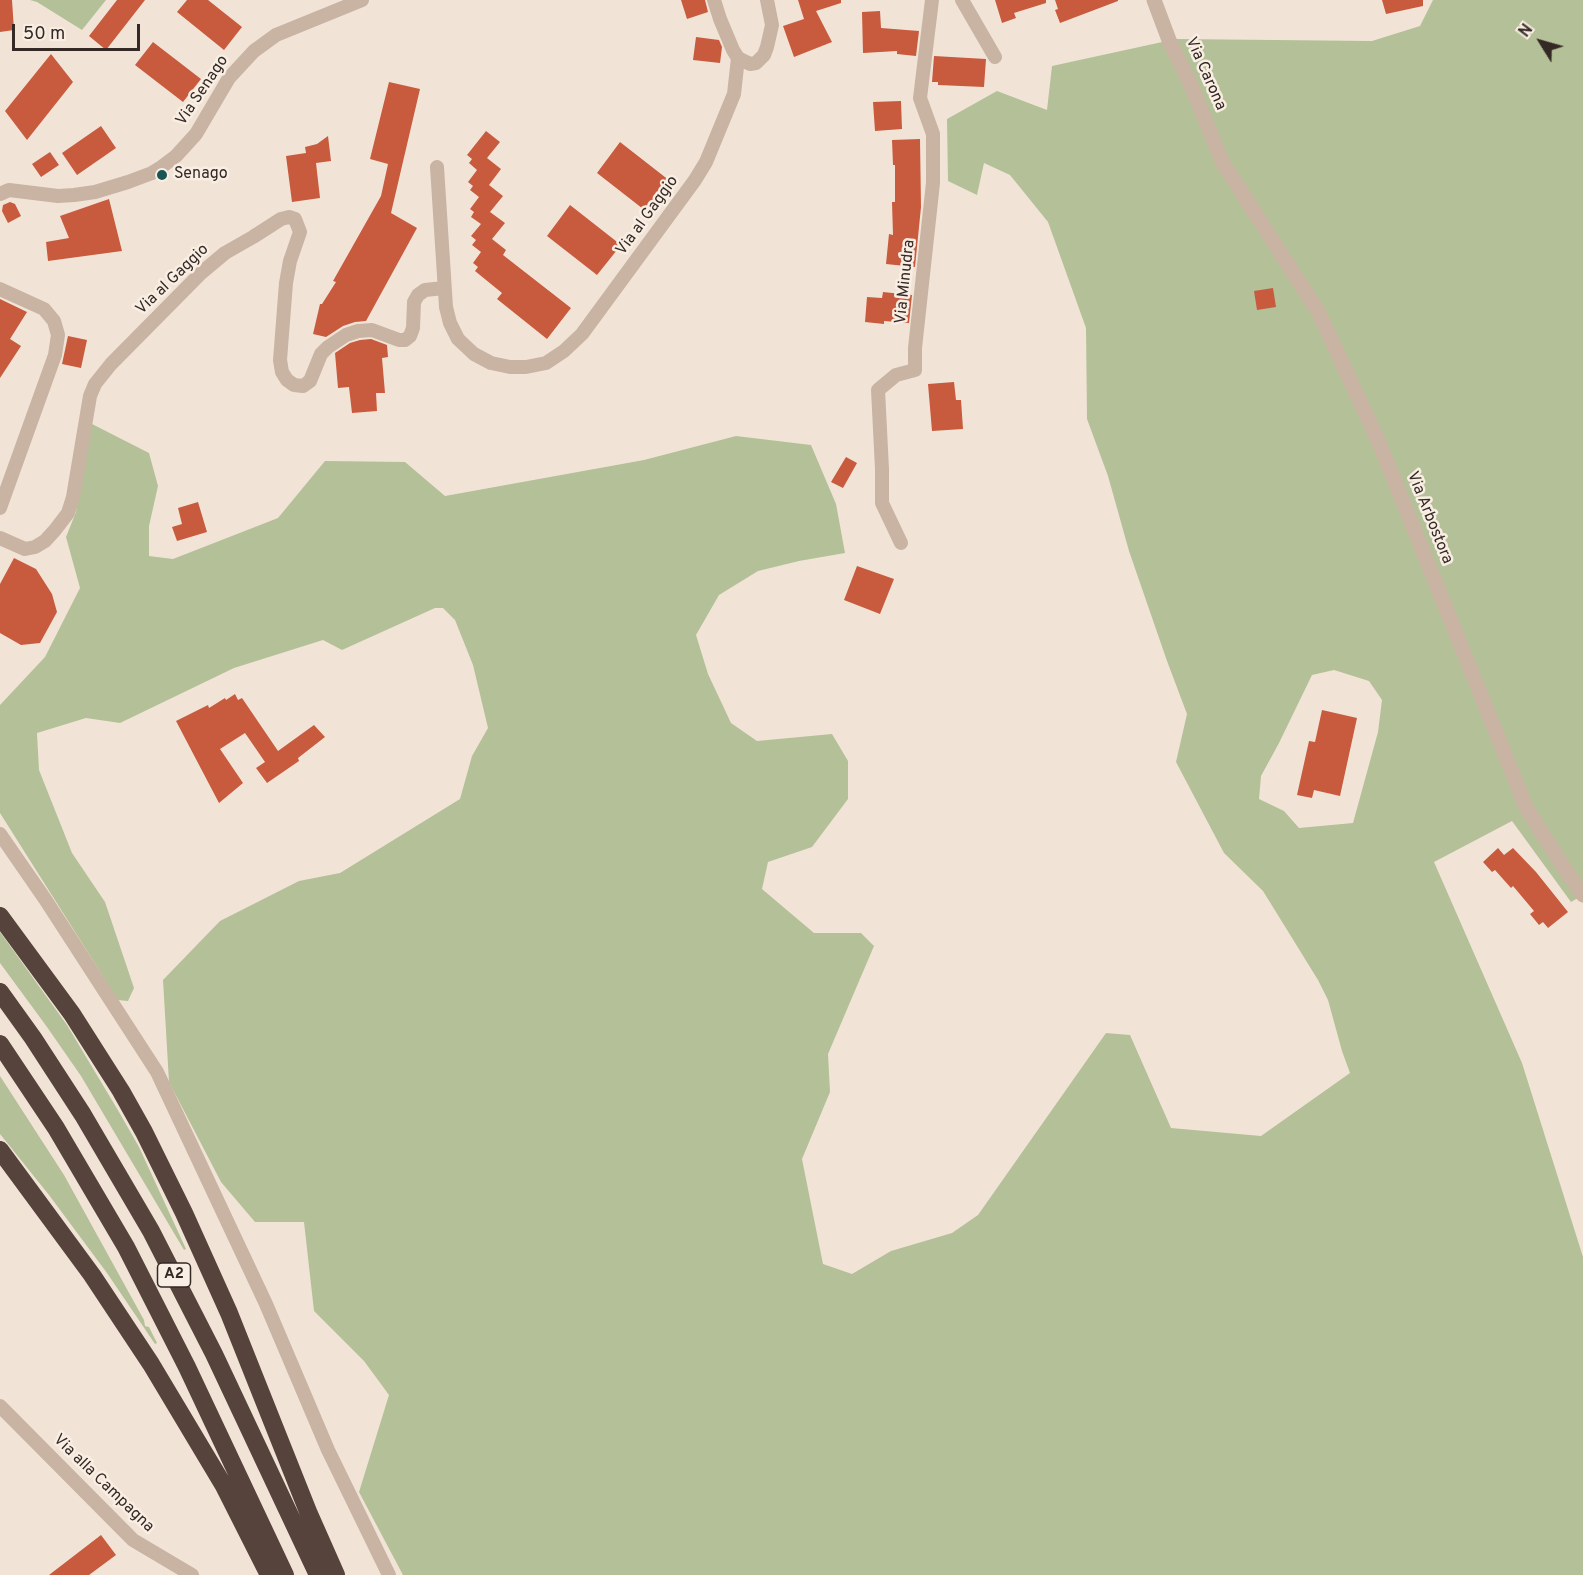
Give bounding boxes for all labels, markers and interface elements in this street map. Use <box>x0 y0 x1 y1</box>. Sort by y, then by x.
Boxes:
scale bar <box>15 12 142 50</box>
north arrow <box>1511 12 1571 72</box>
text: N <box>1515 21 1538 42</box>
text: 50 m <box>23 23 65 46</box>
street label: Via Carona <box>1180 35 1230 113</box>
street label: Via Senago <box>173 52 233 130</box>
place label: Senago <box>174 165 228 185</box>
marker: Senago <box>155 168 169 182</box>
street label: Via al Gaggio <box>613 172 683 260</box>
street label: Via Minudra <box>892 239 920 325</box>
street label: Via al Gaggio <box>133 241 213 319</box>
street label: Via Arbostora <box>1402 469 1456 567</box>
road number: A2 <box>158 1263 190 1287</box>
street label: Via alla Campagna <box>49 1431 157 1537</box>

